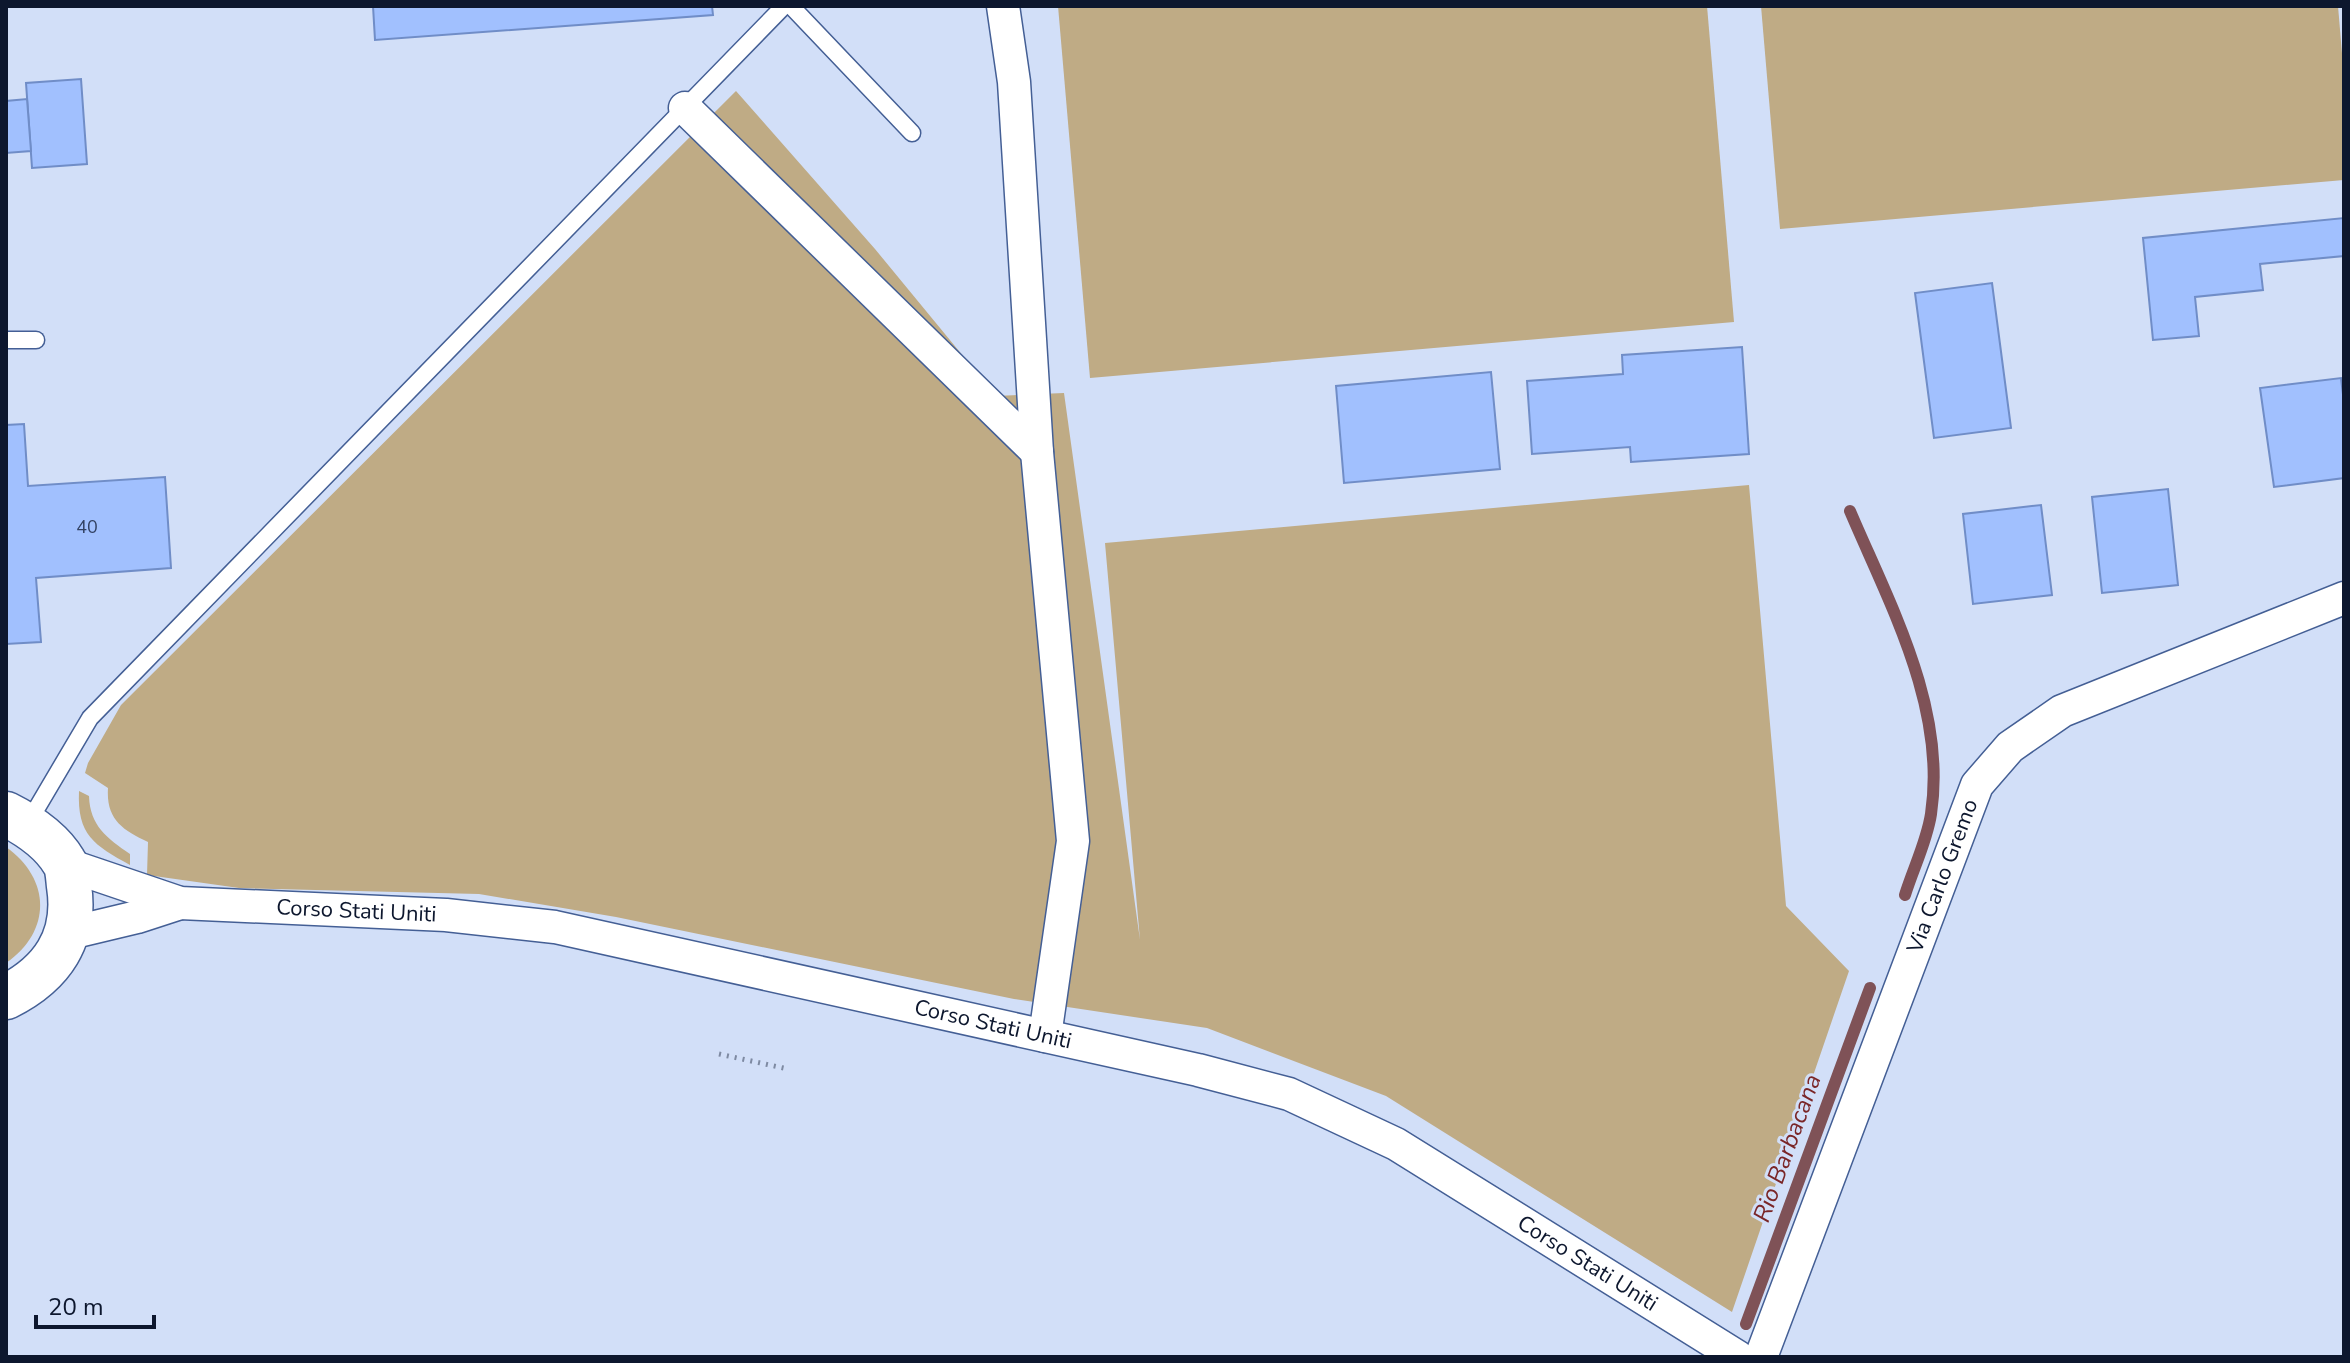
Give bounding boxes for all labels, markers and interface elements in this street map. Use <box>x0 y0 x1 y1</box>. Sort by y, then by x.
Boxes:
house number: 40 <box>76 515 98 539</box>
street label: Via Carlo Gremo <box>1900 795 1985 958</box>
street label: Corso Stati Uniti <box>276 892 437 930</box>
street label: Corso Stati Uniti <box>911 992 1074 1056</box>
water label: Rio Barbacana <box>1745 1069 1829 1227</box>
street label: Corso Stati Uniti <box>1512 1208 1664 1318</box>
scale bar <box>36 1279 154 1329</box>
text: 20 m <box>48 1291 104 1323</box>

